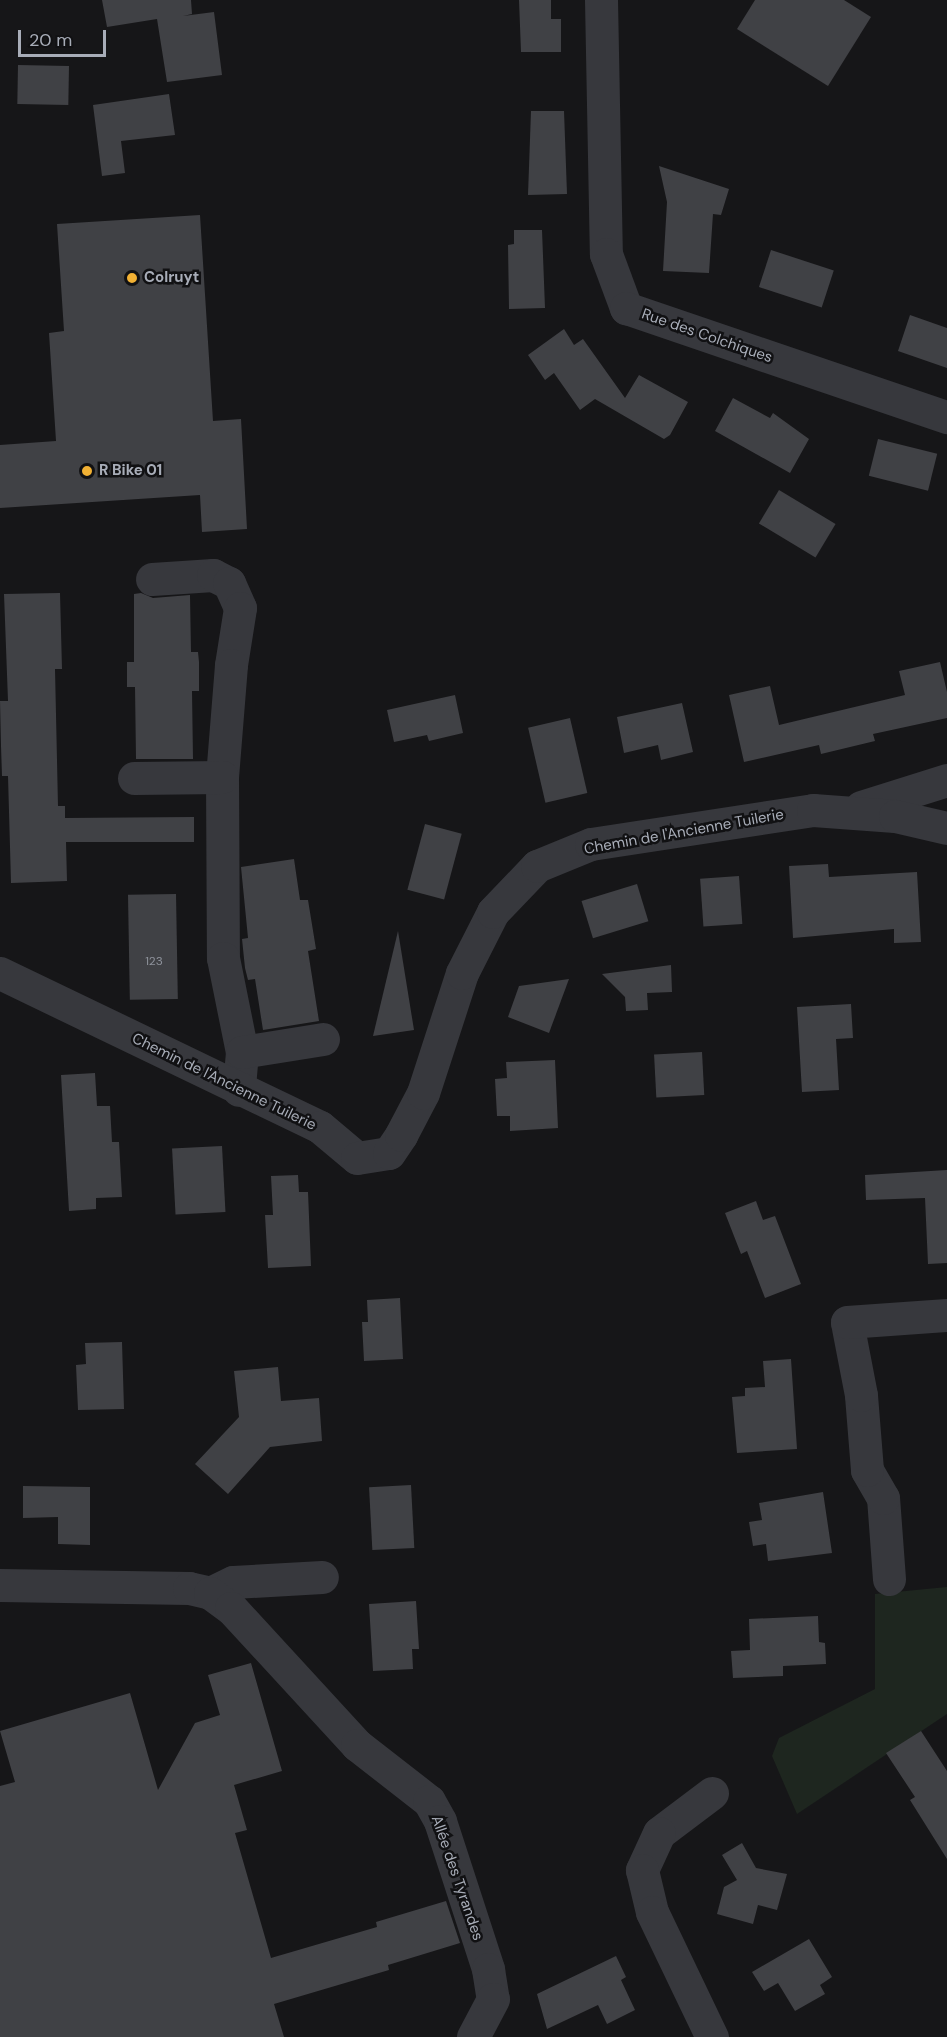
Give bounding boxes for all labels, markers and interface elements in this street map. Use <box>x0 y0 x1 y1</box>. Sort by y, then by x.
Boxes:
scale bar <box>21 18 110 56</box>
text: 20 m <box>29 28 72 52</box>
place label: Colruyt <box>144 269 199 287</box>
marker: Colruyt <box>125 271 139 285</box>
street label: Rue des Colchiques <box>639 305 775 367</box>
place label: R Bike 01 <box>99 462 162 480</box>
marker: R Bike 01 <box>80 464 94 478</box>
street label: Chemin de l'Ancienne Tuilerie <box>583 806 785 858</box>
house number: 123 <box>145 955 163 969</box>
street label: Chemin de l'Ancienne Tuilerie <box>129 1030 319 1134</box>
street label: Allée des Tyrandes <box>427 1813 487 1943</box>

